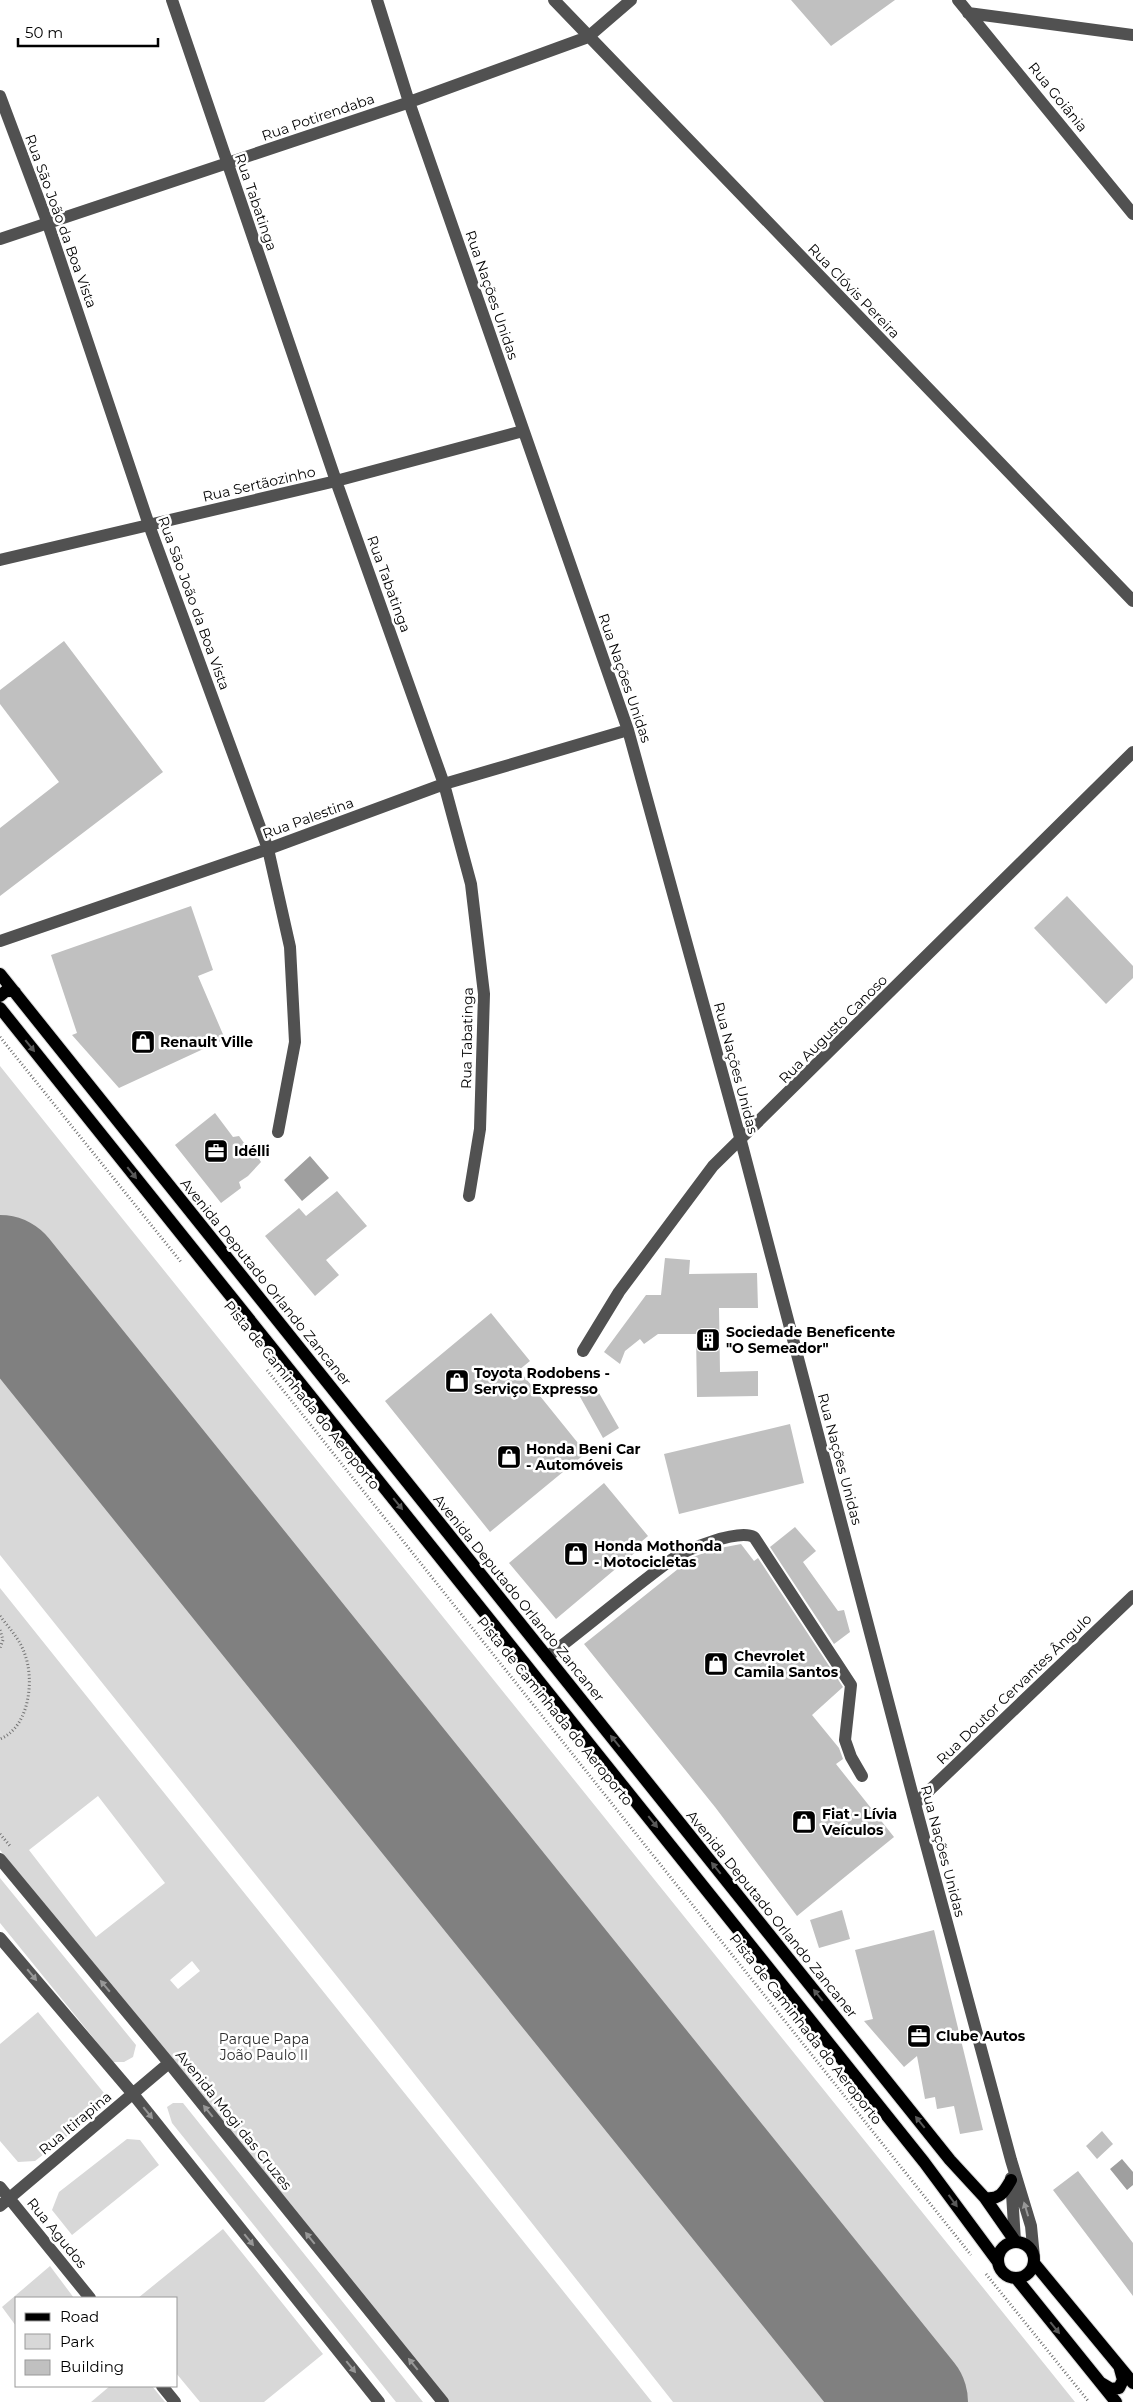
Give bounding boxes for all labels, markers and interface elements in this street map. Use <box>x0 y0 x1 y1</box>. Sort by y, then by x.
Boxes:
scale bar <box>18 15 158 47</box>
text: 50 m <box>25 23 63 42</box>
street label: Rua Goiânia <box>1024 58 1092 136</box>
street label: Rua Potirendaba <box>259 89 377 145</box>
street label: Rua São João da Boa Vista <box>21 132 101 310</box>
street label: Rua Tabatinga <box>231 151 281 253</box>
street label: Rua Nações Unidas <box>461 228 523 362</box>
street label: Rua Clóvis Pereira <box>804 240 904 342</box>
street label: Rua Sertãozinho <box>201 462 317 506</box>
street label: Rua São João da Boa Vista <box>154 514 234 692</box>
street label: Rua Tabatinga <box>363 533 415 635</box>
street label: Rua Nações Unidas <box>594 611 656 745</box>
street label: Rua Palestina <box>260 793 356 843</box>
street label: Rua Augusto Canoso <box>775 971 891 1087</box>
street label: Rua Tabatinga <box>457 987 477 1089</box>
street label: Rua Nações Unidas <box>710 1000 762 1136</box>
shop icon: Renault Ville <box>130 1029 156 1055</box>
place label: Renault Ville <box>160 1033 253 1051</box>
one-way arrow <box>25 1039 36 1052</box>
office icon: Idélli <box>203 1138 229 1164</box>
place label: Idélli <box>234 1142 270 1160</box>
one-way arrow <box>127 1166 138 1179</box>
street label: Avenida Deputado Orlando Zancaner <box>177 1175 356 1390</box>
street label: Pista de Caminhada do Aeroporto <box>220 1297 384 1493</box>
place label: Sociedade Beneficente "O Semeador" <box>726 1323 896 1357</box>
building icon: Sociedade Beneficente "O Semeador" <box>695 1327 721 1353</box>
place label: Toyota Rodobens - Serviço Expresso <box>474 1364 610 1398</box>
shop icon: Toyota Rodobens - Serviço Expresso <box>444 1368 470 1394</box>
street label: Rua Nações Unidas <box>814 1391 866 1527</box>
place label: Honda Beni Car - Automóveis <box>526 1440 641 1474</box>
shop icon: Honda Beni Car - Automóveis <box>496 1444 522 1470</box>
street label: Avenida Deputado Orlando Zancaner <box>430 1491 609 1706</box>
one-way arrow <box>392 1497 403 1510</box>
place label: Honda Mothonda - Motocicletas <box>594 1537 722 1571</box>
shop icon: Honda Mothonda - Motocicletas <box>563 1541 589 1567</box>
street label: Rua Doutor Cervantes Ângulo <box>933 1610 1096 1768</box>
street label: Pista de Caminhada do Aeroporto <box>473 1613 637 1809</box>
place label: Chevrolet Camila Santos <box>734 1647 839 1681</box>
shop icon: Chevrolet Camila Santos <box>703 1651 729 1677</box>
one-way arrow <box>609 1735 620 1748</box>
street label: Rua Nações Unidas <box>917 1783 969 1919</box>
place label: Fiat - Lívia Veículos <box>821 1805 897 1839</box>
street label: Avenida Deputado Orlando Zancaner <box>683 1807 862 2022</box>
shop icon: Fiat - Lívia Veículos <box>791 1809 817 1835</box>
one-way arrow <box>647 1815 658 1828</box>
one-way arrow <box>711 1862 722 1875</box>
street label: Pista de Caminhada do Aeroporto <box>726 1930 886 2128</box>
one-way arrow <box>26 1969 37 1982</box>
one-way arrow <box>100 1980 111 1993</box>
one-way arrow <box>813 1989 824 2002</box>
office icon: Clube Autos <box>906 2023 932 2049</box>
place label: Clube Autos <box>936 2027 1026 2045</box>
park label: Parque Papa João Paulo II <box>219 2030 309 2064</box>
street label: Avenida Mogi das Cruzes <box>172 2046 296 2194</box>
street label: Rua Itirapina <box>35 2087 115 2159</box>
one-way arrow <box>203 2105 214 2118</box>
one-way arrow <box>142 2106 153 2119</box>
one-way arrow <box>914 2115 925 2128</box>
street label: Rua Agudos <box>23 2194 91 2272</box>
one-way arrow <box>948 2194 958 2208</box>
one-way arrow <box>1021 2202 1029 2217</box>
one-way arrow <box>305 2232 316 2245</box>
one-way arrow <box>244 2233 255 2246</box>
legend <box>15 2297 178 2387</box>
text: Road <box>60 2307 99 2326</box>
one-way arrow <box>1050 2321 1061 2334</box>
text: Park <box>60 2332 94 2351</box>
text: Building <box>60 2357 124 2376</box>
one-way arrow <box>407 2358 418 2371</box>
one-way arrow <box>345 2360 356 2373</box>

